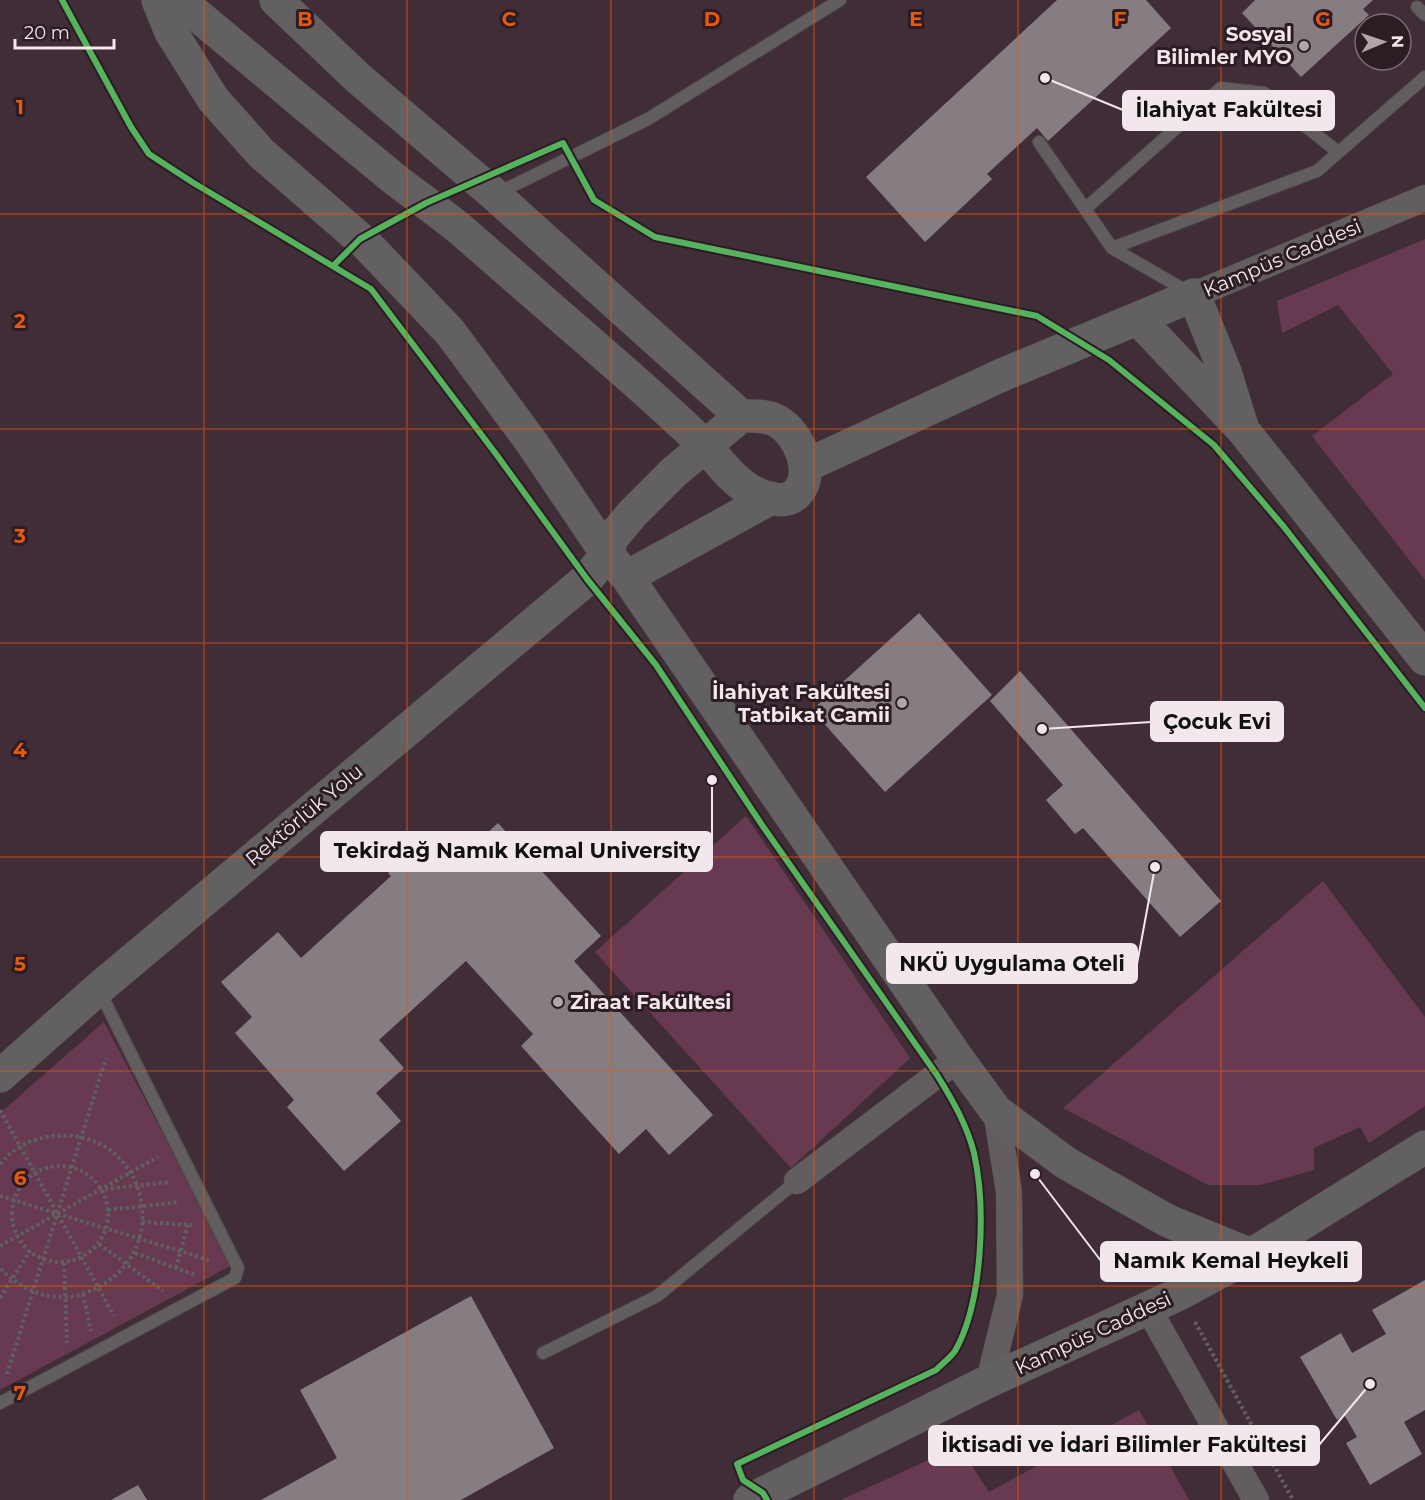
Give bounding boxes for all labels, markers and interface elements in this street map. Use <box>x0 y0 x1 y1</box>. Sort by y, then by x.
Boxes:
text: B <box>297 7 313 31</box>
text: C <box>502 7 517 31</box>
text: D <box>704 7 720 31</box>
text: E <box>909 7 923 31</box>
text: F <box>1114 7 1127 31</box>
text: G <box>1315 7 1331 31</box>
scale bar <box>15 12 114 50</box>
north arrow <box>1353 12 1413 72</box>
text: 20 m <box>24 22 70 44</box>
place label: Sosyal Bilimler MYO <box>1156 22 1292 69</box>
text: N <box>1388 35 1407 48</box>
marker: Sosyal Bilimler MYO <box>1297 39 1311 53</box>
callout: İlahiyat Fakültesi <box>1123 91 1334 130</box>
text: 1 <box>16 95 24 119</box>
text: İlahiyat Fakültesi <box>1136 96 1322 122</box>
street label: Kampüs Caddesi <box>1199 214 1365 302</box>
text: 2 <box>14 309 26 333</box>
text: 3 <box>13 524 26 548</box>
place label: İlahiyat Fakültesi Tatbikat Camii <box>712 680 890 727</box>
marker: İlahiyat Fakültesi Tatbikat Camii <box>895 696 909 710</box>
callout: Çocuk Evi <box>1151 702 1283 741</box>
text: Çocuk Evi <box>1163 709 1271 734</box>
text: 4 <box>13 738 27 762</box>
street label: Rektörlük Yolu <box>241 759 367 871</box>
callout: Tekirdağ Namık Kemal University <box>321 832 712 871</box>
text: Tekirdağ Namık Kemal University <box>334 838 701 863</box>
callout: NKÜ Uygulama Oteli <box>887 944 1137 983</box>
text: NKÜ Uygulama Oteli <box>899 950 1125 976</box>
text: 5 <box>14 952 26 976</box>
place label: Ziraat Fakültesi <box>570 990 731 1014</box>
marker: Ziraat Fakültesi <box>551 995 565 1009</box>
text: 6 <box>14 1166 27 1190</box>
callout: Namık Kemal Heykeli <box>1101 1242 1361 1281</box>
text: Namık Kemal Heykeli <box>1113 1248 1349 1273</box>
street label: Kampüs Caddesi <box>1011 1286 1175 1380</box>
text: 7 <box>14 1381 26 1405</box>
callout: İktisadi ve İdari Bilimler Fakültesi <box>929 1426 1319 1465</box>
text: İktisadi ve İdari Bilimler Fakültesi <box>941 1431 1307 1457</box>

